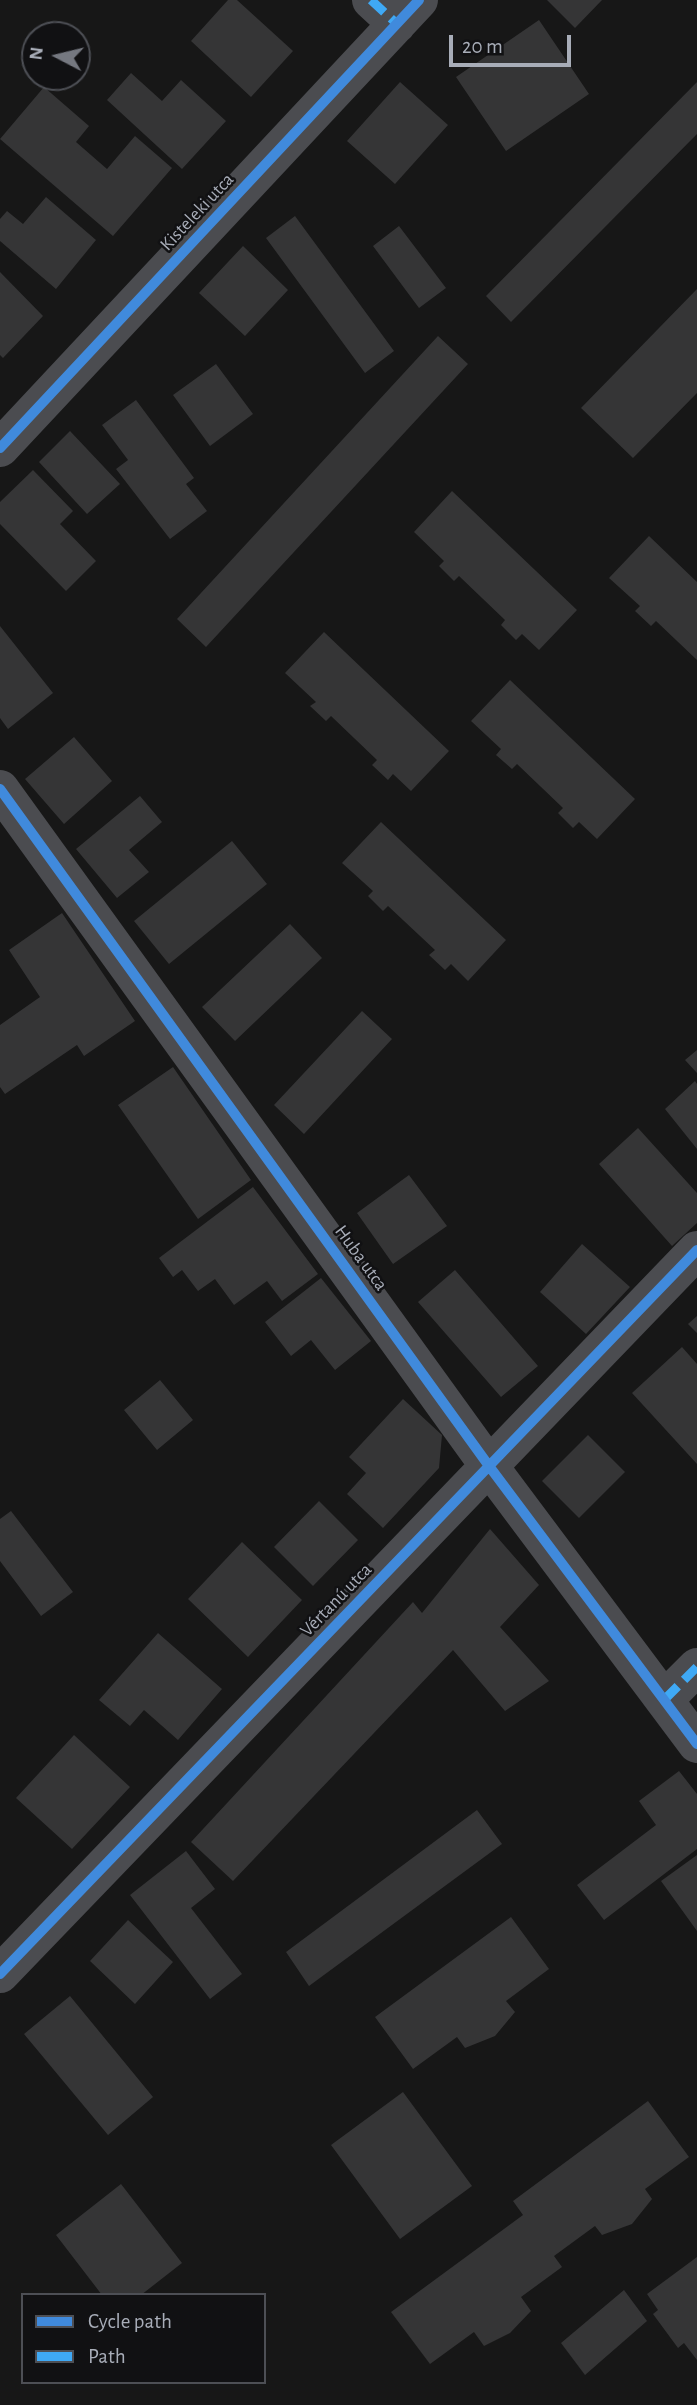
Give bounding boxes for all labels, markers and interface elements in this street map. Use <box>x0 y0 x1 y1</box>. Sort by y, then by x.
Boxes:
north arrow <box>21 21 91 91</box>
scale bar <box>452 21 574 65</box>
text: 20 m <box>462 36 503 57</box>
text: N <box>26 46 47 61</box>
street label: Kisteleki utca <box>155 168 239 256</box>
street label: Huba utca <box>330 1221 392 1295</box>
street label: Vértanú utca <box>295 1558 377 1642</box>
legend <box>21 2293 266 2384</box>
text: Cycle path <box>88 2311 172 2332</box>
text: Path <box>88 2346 126 2367</box>

